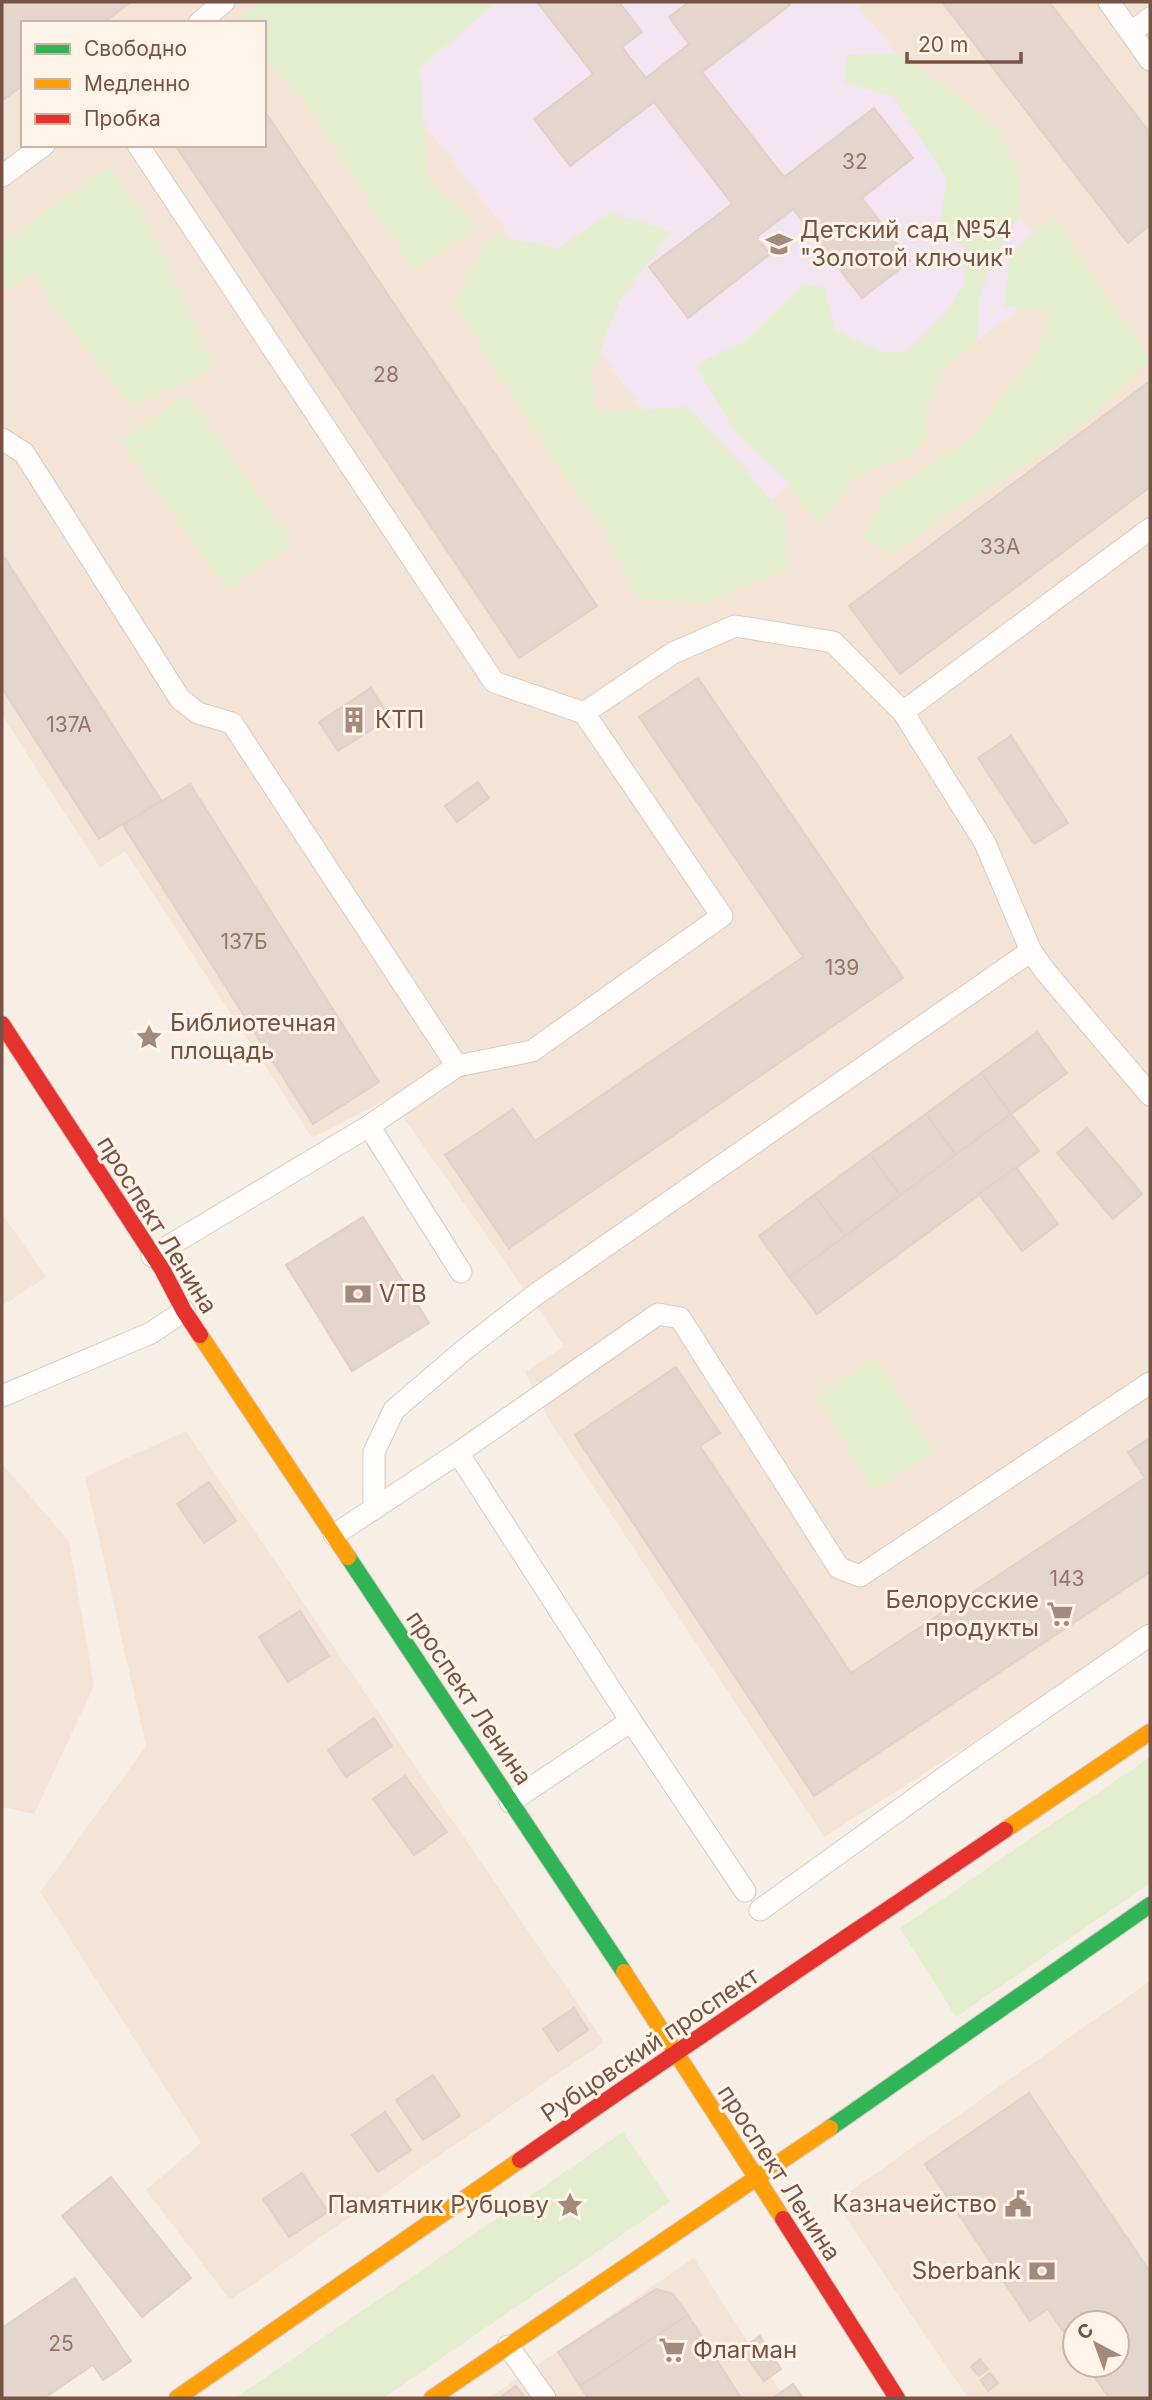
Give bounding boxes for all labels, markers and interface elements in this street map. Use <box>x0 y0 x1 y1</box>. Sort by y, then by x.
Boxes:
legend <box>21 21 266 147</box>
scale bar <box>907 21 1021 65</box>
text: 20 m <box>918 32 968 57</box>
text: Свободно <box>84 36 187 61</box>
text: Медленно <box>84 71 190 96</box>
text: Пробка <box>84 106 161 131</box>
house number: 32 <box>842 149 868 174</box>
place label: Детский сад №54 "Золотой ключик" <box>800 215 1014 272</box>
school or university icon: Детский сад №54 "Золотой ключик" <box>764 229 794 259</box>
house number: 28 <box>373 362 399 387</box>
house number: 33А <box>980 534 1020 559</box>
building icon: КТП <box>339 705 369 735</box>
place label: КТП <box>375 705 424 734</box>
house number: 137А <box>46 712 92 737</box>
house number: 137Б <box>221 929 267 954</box>
house number: 139 <box>825 955 859 980</box>
place label: Библиотечная площадь <box>170 1008 336 1065</box>
place icon: Библиотечная площадь <box>134 1022 164 1052</box>
street label: проспект Ленина <box>91 1131 224 1319</box>
bank icon: VTB <box>343 1279 373 1309</box>
place label: VTB <box>379 1279 427 1308</box>
house number: 143 <box>1049 1566 1085 1591</box>
place label: Белорусские продукты <box>885 1585 1039 1642</box>
supermarket icon: Белорусские продукты <box>1045 1599 1075 1629</box>
street label: проспект Ленина <box>400 1605 538 1790</box>
street label: Рубцовский проспект <box>535 1961 764 2128</box>
street label: проспект Ленина <box>712 2079 847 2266</box>
place label: Казначейство <box>833 2189 997 2218</box>
public building icon: Казначейство <box>1003 2189 1033 2219</box>
place label: Памятник Рубцову <box>327 2190 549 2219</box>
place icon: Памятник Рубцову <box>555 2190 585 2220</box>
place label: Sberbank <box>912 2256 1021 2285</box>
bank icon: Sberbank <box>1027 2256 1057 2286</box>
north arrow <box>1061 2309 1131 2379</box>
text: С <box>1072 2318 1098 2345</box>
house number: 25 <box>48 2331 74 2356</box>
supermarket icon: Флагман <box>657 2335 687 2365</box>
place label: Флагман <box>693 2335 797 2364</box>

